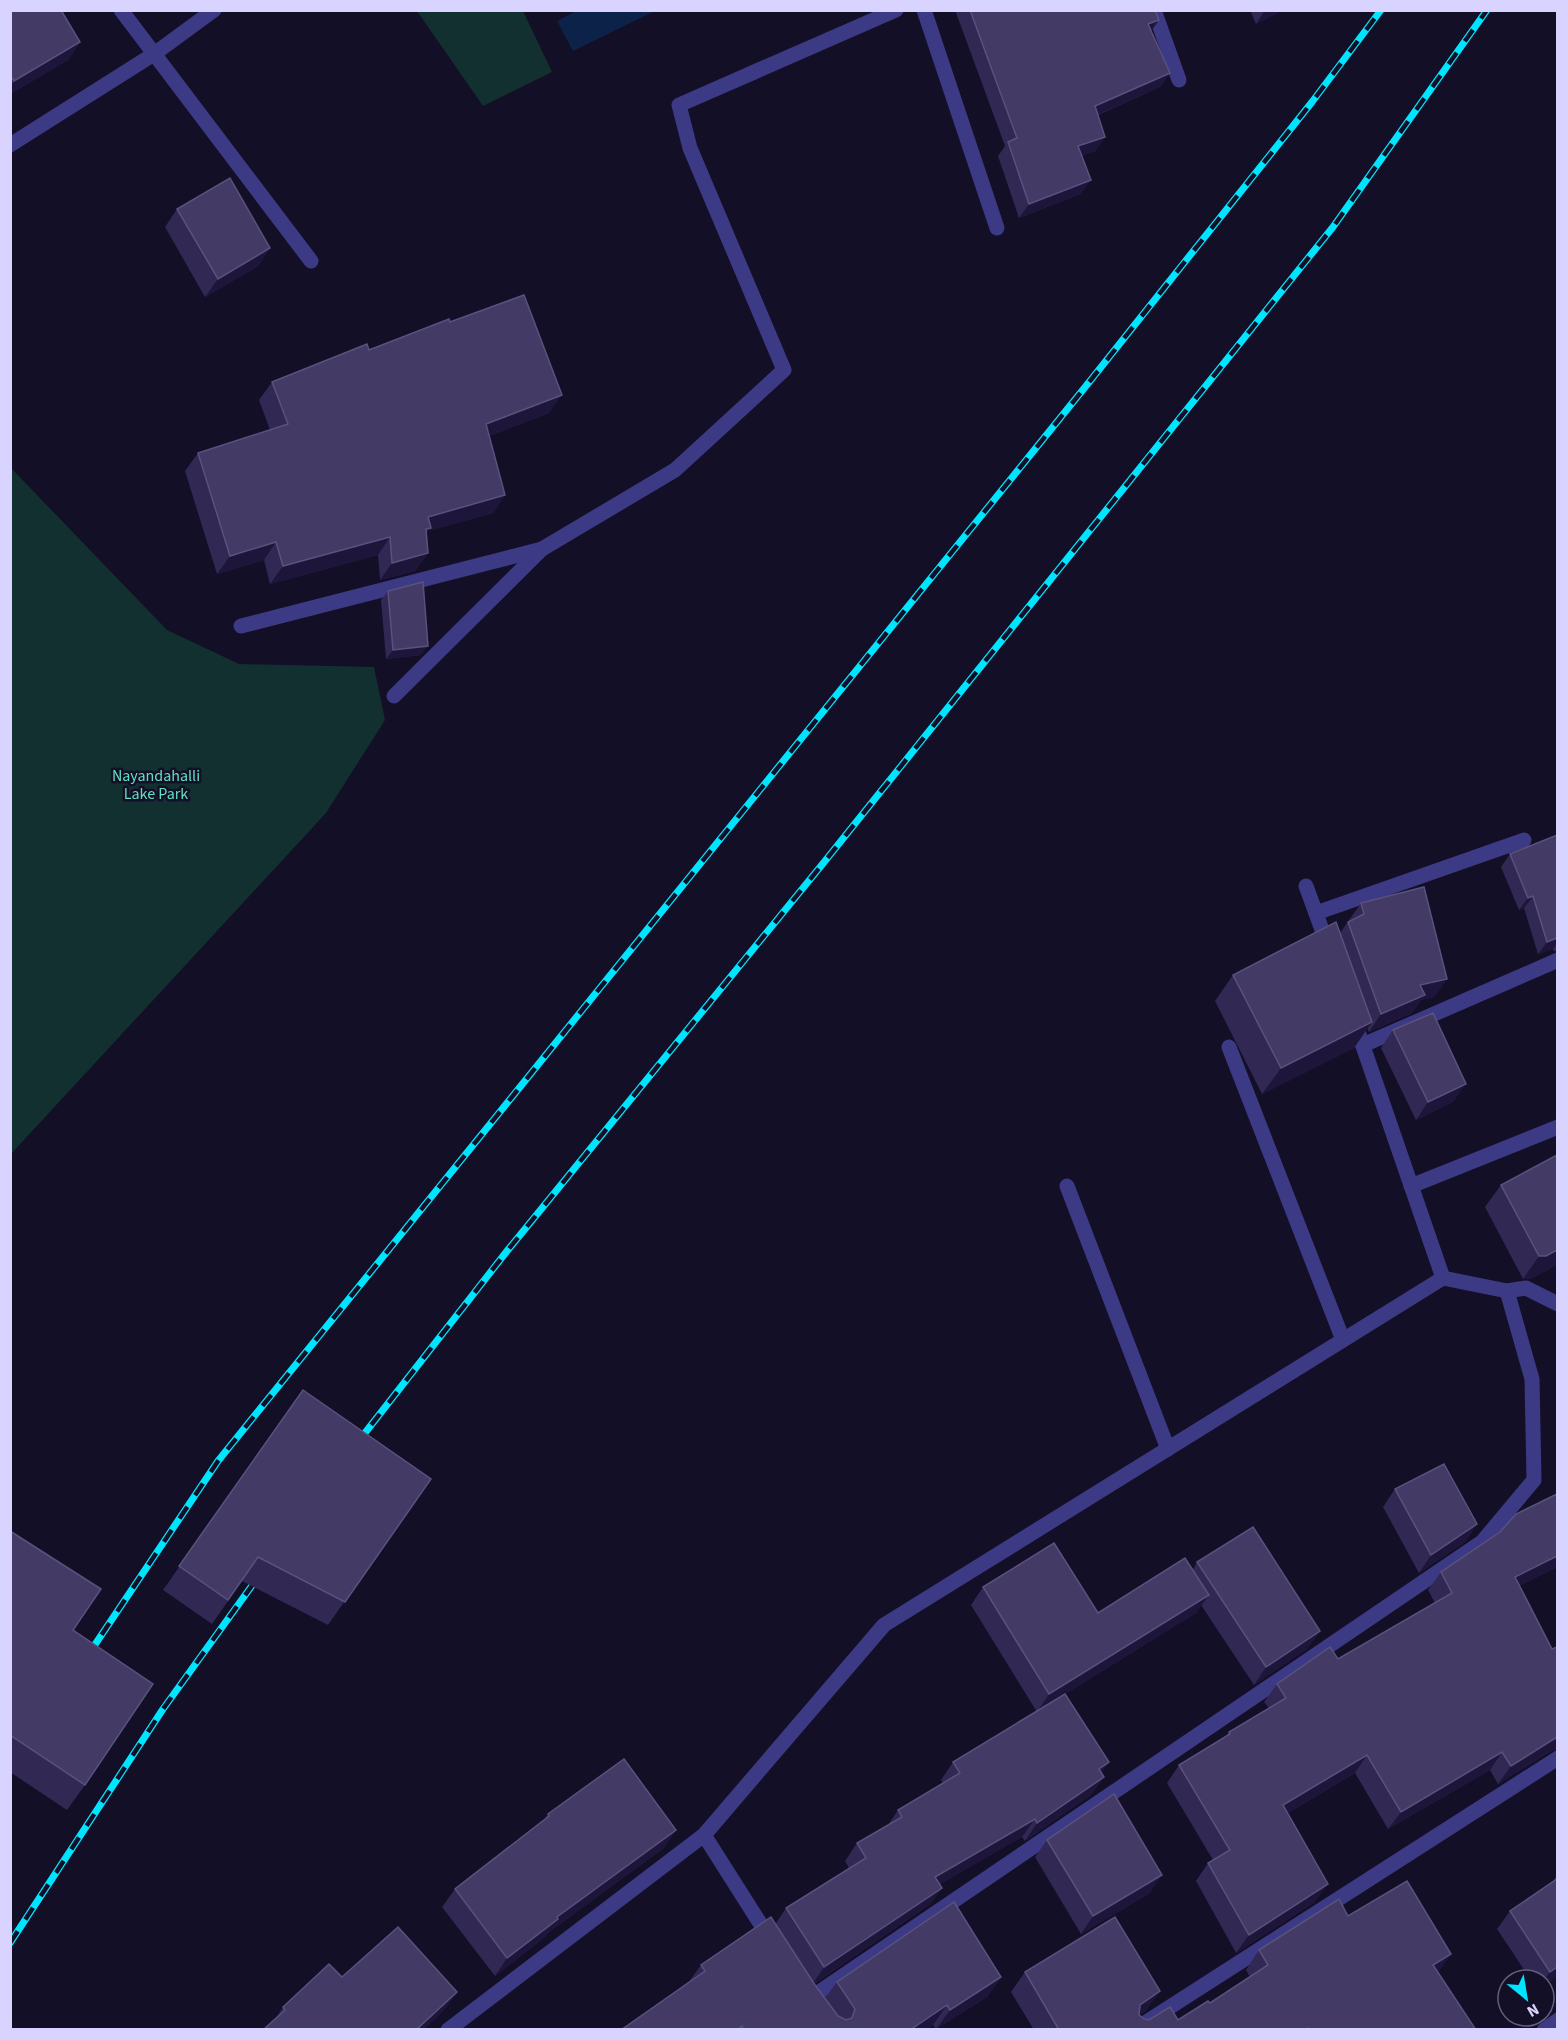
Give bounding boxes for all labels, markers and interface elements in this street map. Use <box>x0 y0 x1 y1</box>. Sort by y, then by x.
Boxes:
park label: Nayandahalli Lake Park <box>112 765 200 805</box>
north arrow <box>1496 1968 1556 2028</box>
text: N <box>1523 1998 1543 2022</box>

